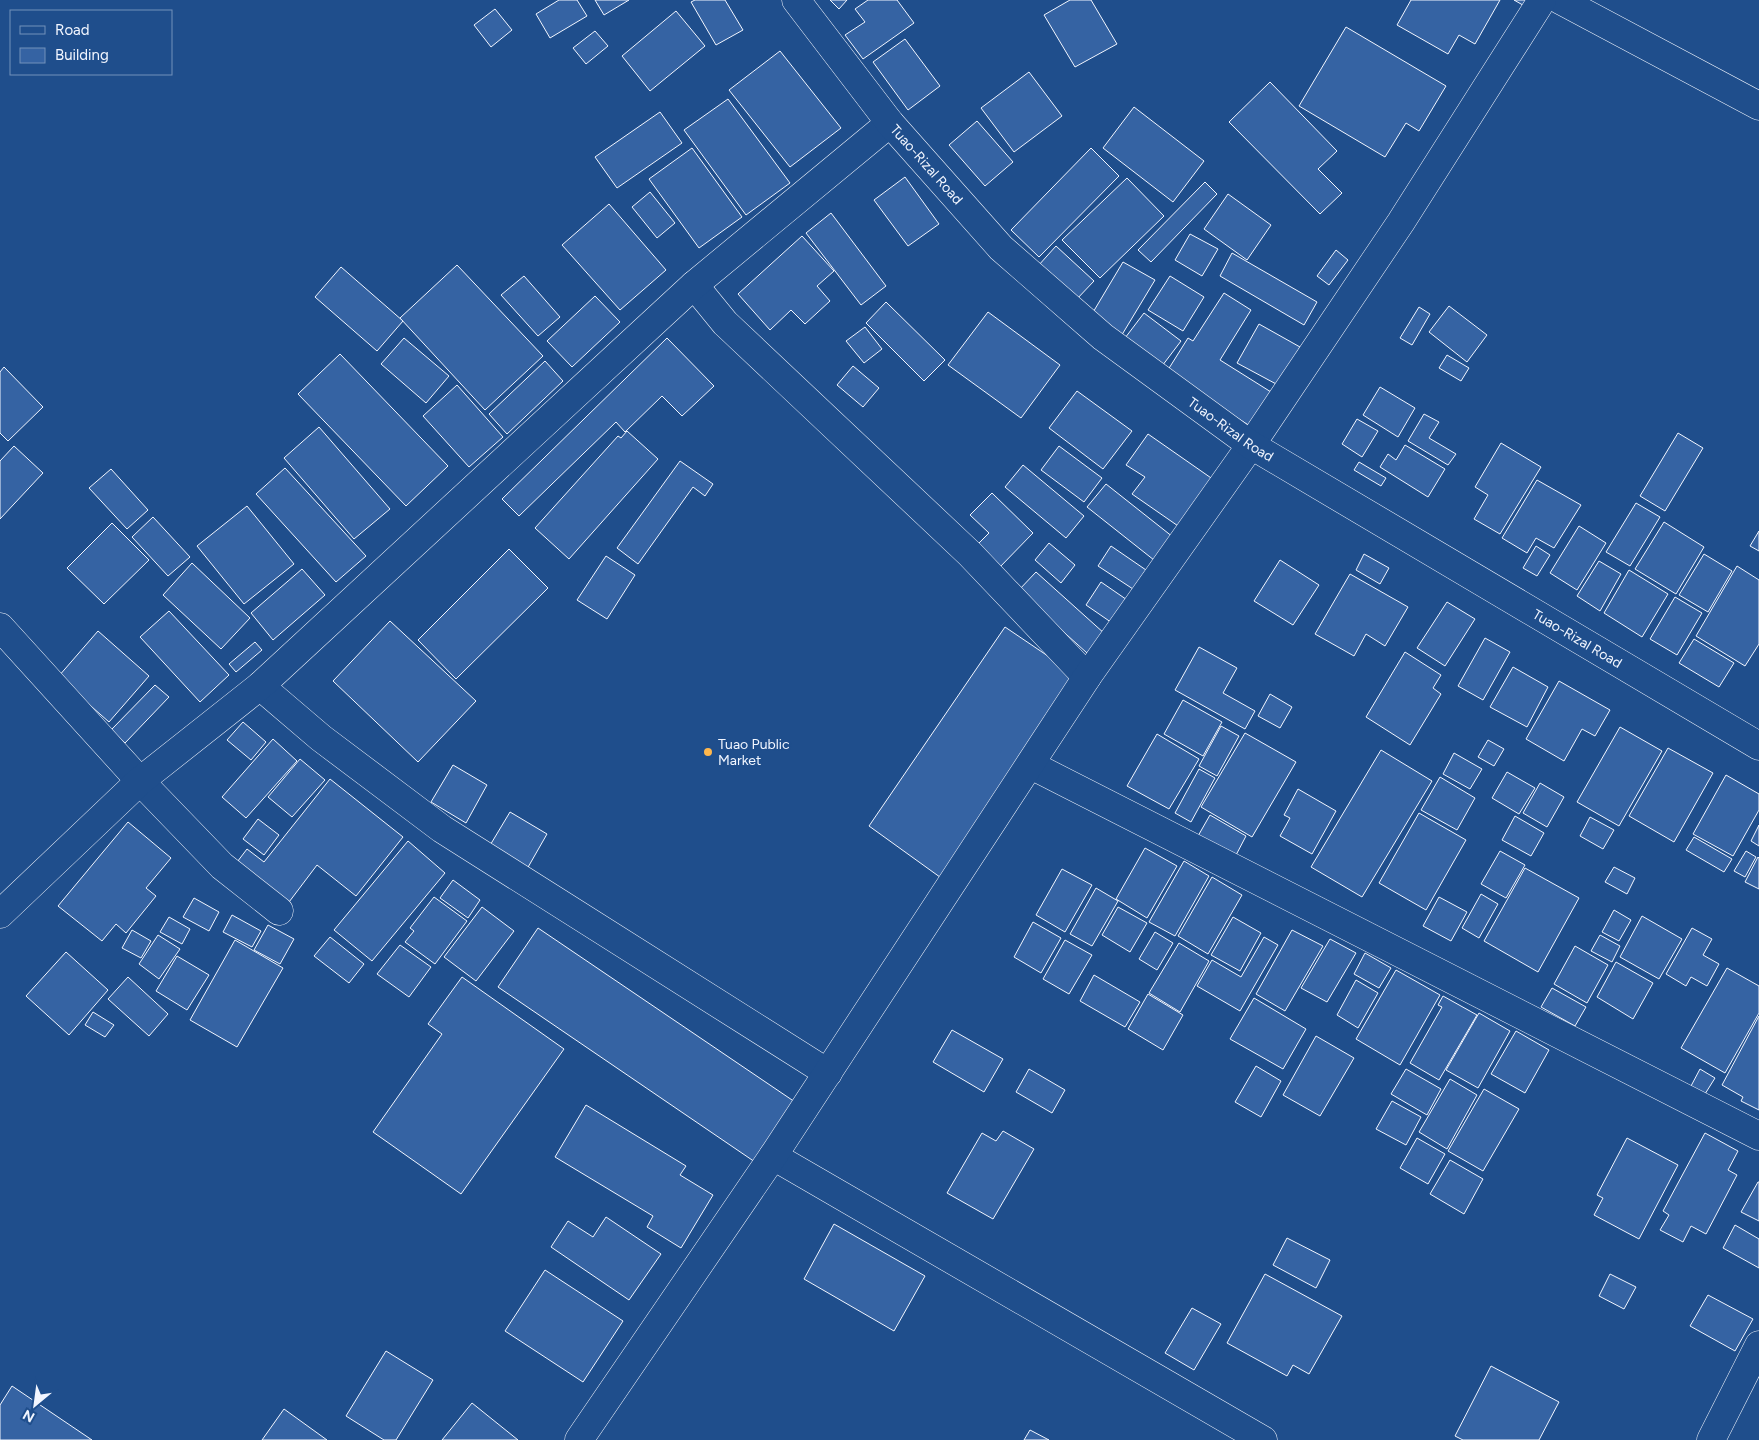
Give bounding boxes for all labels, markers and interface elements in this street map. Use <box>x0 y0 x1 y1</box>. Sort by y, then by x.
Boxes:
legend <box>10 10 172 75</box>
text: Road <box>55 21 90 39</box>
text: Building <box>55 46 109 64</box>
street label: Tuao-Rizal Road <box>887 121 966 208</box>
street label: Tuao-Rizal Road <box>1185 393 1277 465</box>
street label: Tuao-Rizal Road <box>1530 605 1625 671</box>
place label: Tuao Public Market <box>718 736 790 769</box>
marker: Tuao Public Market <box>702 746 714 758</box>
north arrow <box>10 1380 60 1430</box>
text: N <box>20 1406 38 1426</box>

